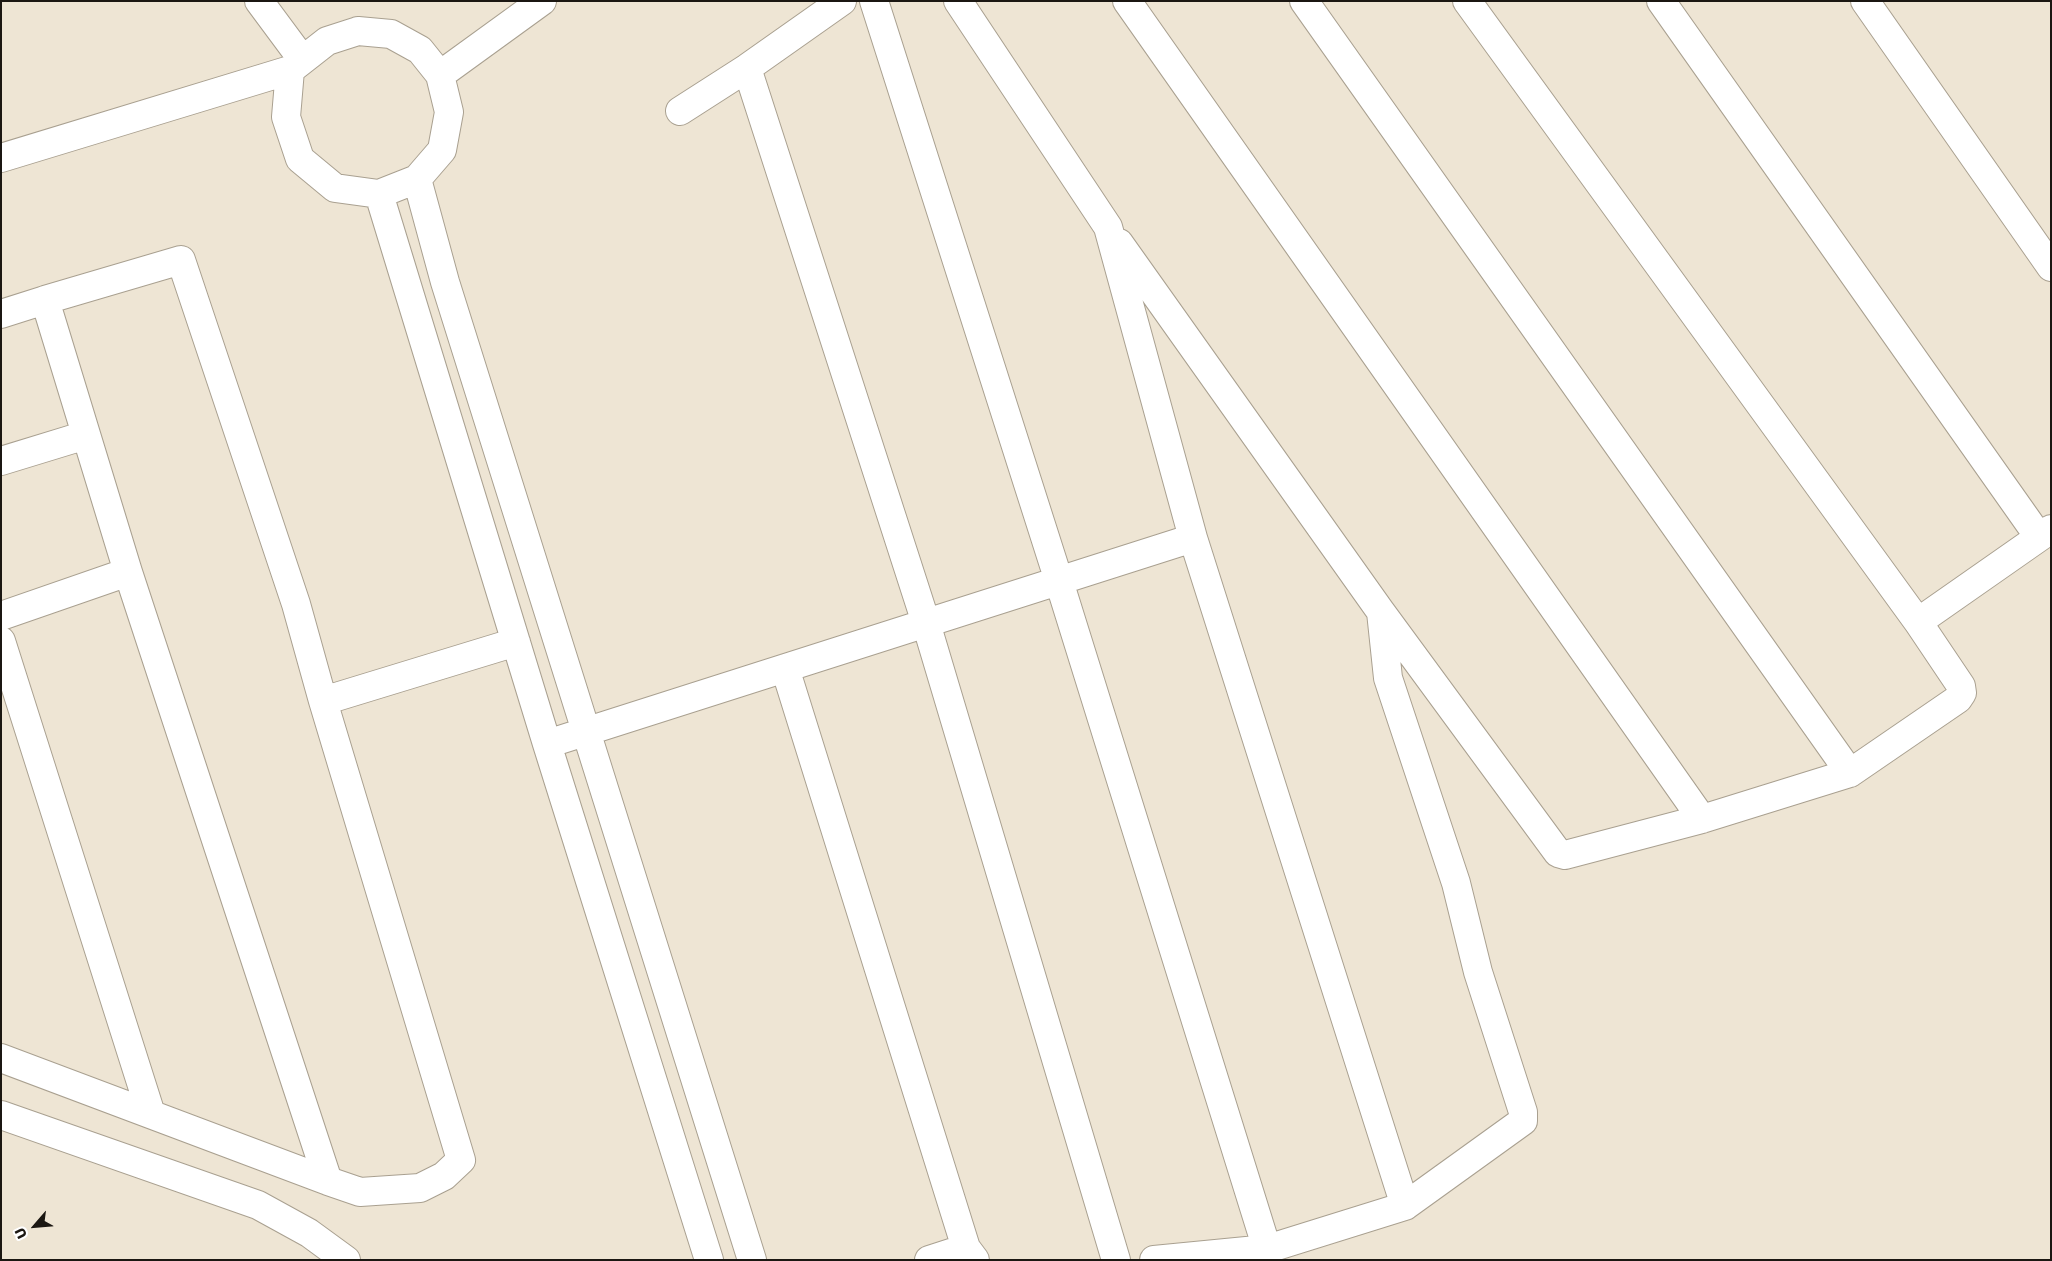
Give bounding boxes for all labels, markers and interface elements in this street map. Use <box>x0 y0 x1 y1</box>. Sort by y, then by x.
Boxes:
north arrow <box>10 1201 60 1251</box>
text: U <box>11 1225 31 1241</box>

